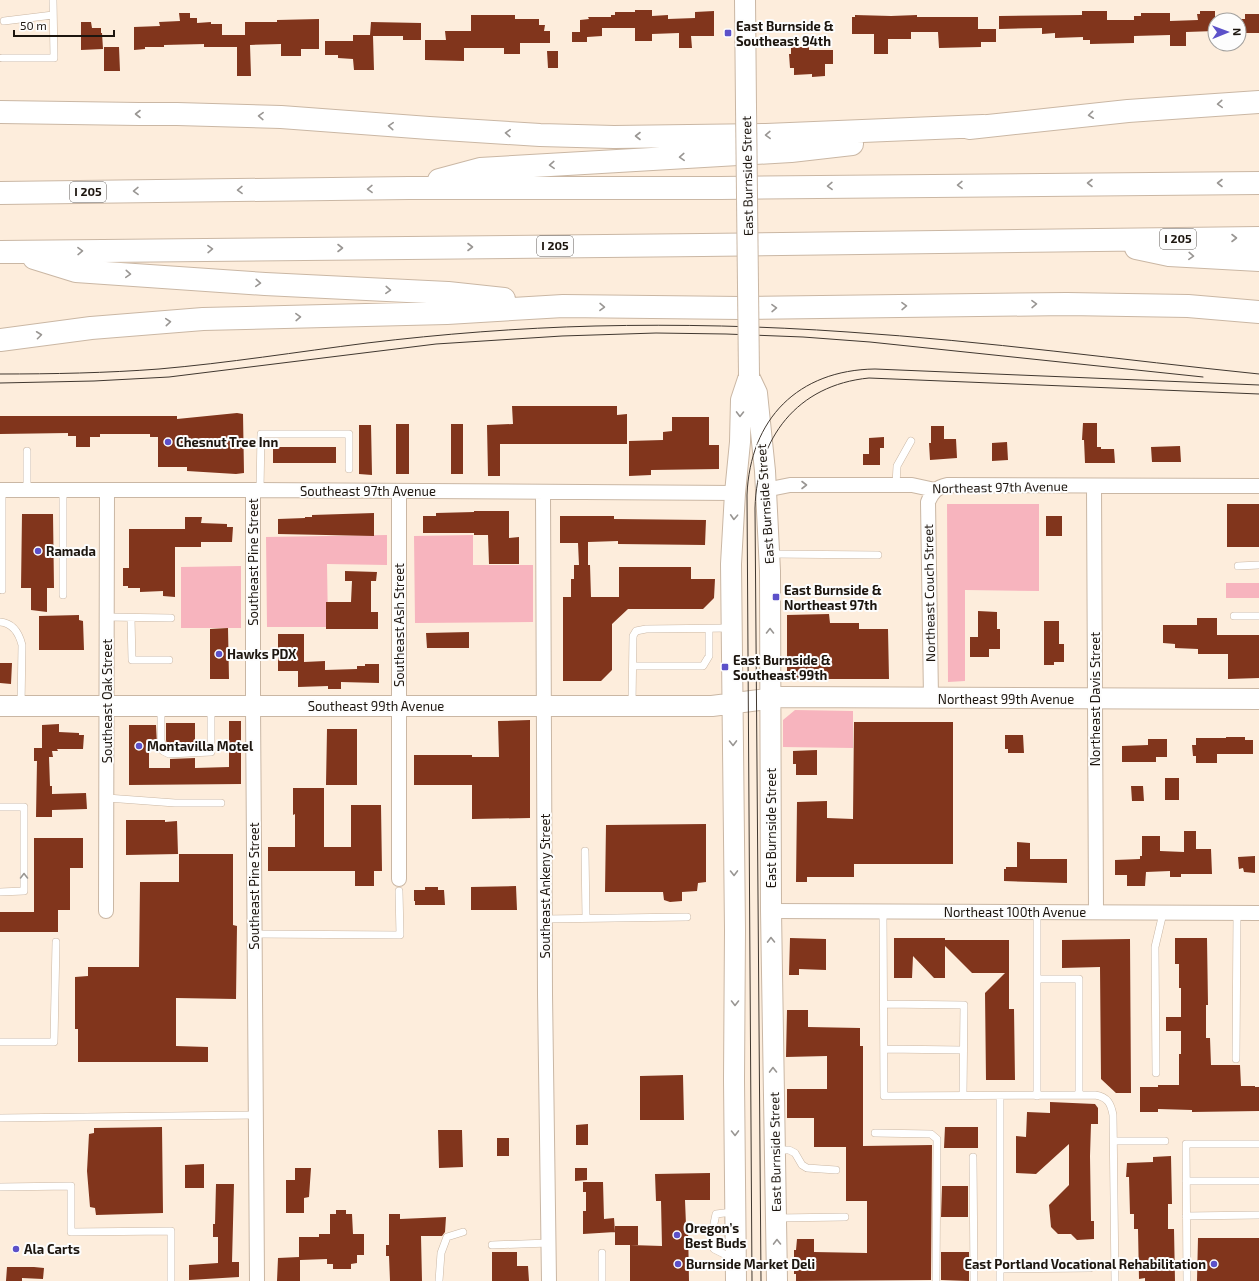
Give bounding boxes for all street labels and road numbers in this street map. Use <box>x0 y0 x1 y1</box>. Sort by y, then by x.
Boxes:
street label: East Burnside Street <box>738 116 756 236</box>
road number: I 205 <box>70 182 106 202</box>
road number: I 205 <box>1160 229 1196 249</box>
road number: I 205 <box>537 236 573 256</box>
street label: East Burnside Street <box>753 443 777 565</box>
street label: Northeast 97th Avenue <box>932 478 1068 496</box>
street label: Southeast 97th Avenue <box>300 483 436 499</box>
street label: Southeast Pine Street <box>245 498 261 626</box>
street label: Northeast Couch Street <box>920 524 938 662</box>
street label: Southeast Ash Street <box>391 563 407 687</box>
street label: Northeast Davis Street <box>1087 632 1103 766</box>
street label: Southeast Oak Street <box>99 639 115 763</box>
street label: Northeast 99th Avenue <box>938 691 1074 707</box>
street label: Southeast 99th Avenue <box>308 698 444 714</box>
street label: East Burnside Street <box>763 768 779 888</box>
street label: Southeast Ankeny Street <box>537 813 553 959</box>
street label: Southeast Pine Street <box>246 822 262 950</box>
street label: Northeast 100th Avenue <box>944 904 1086 920</box>
street label: East Burnside Street <box>766 1092 784 1212</box>

